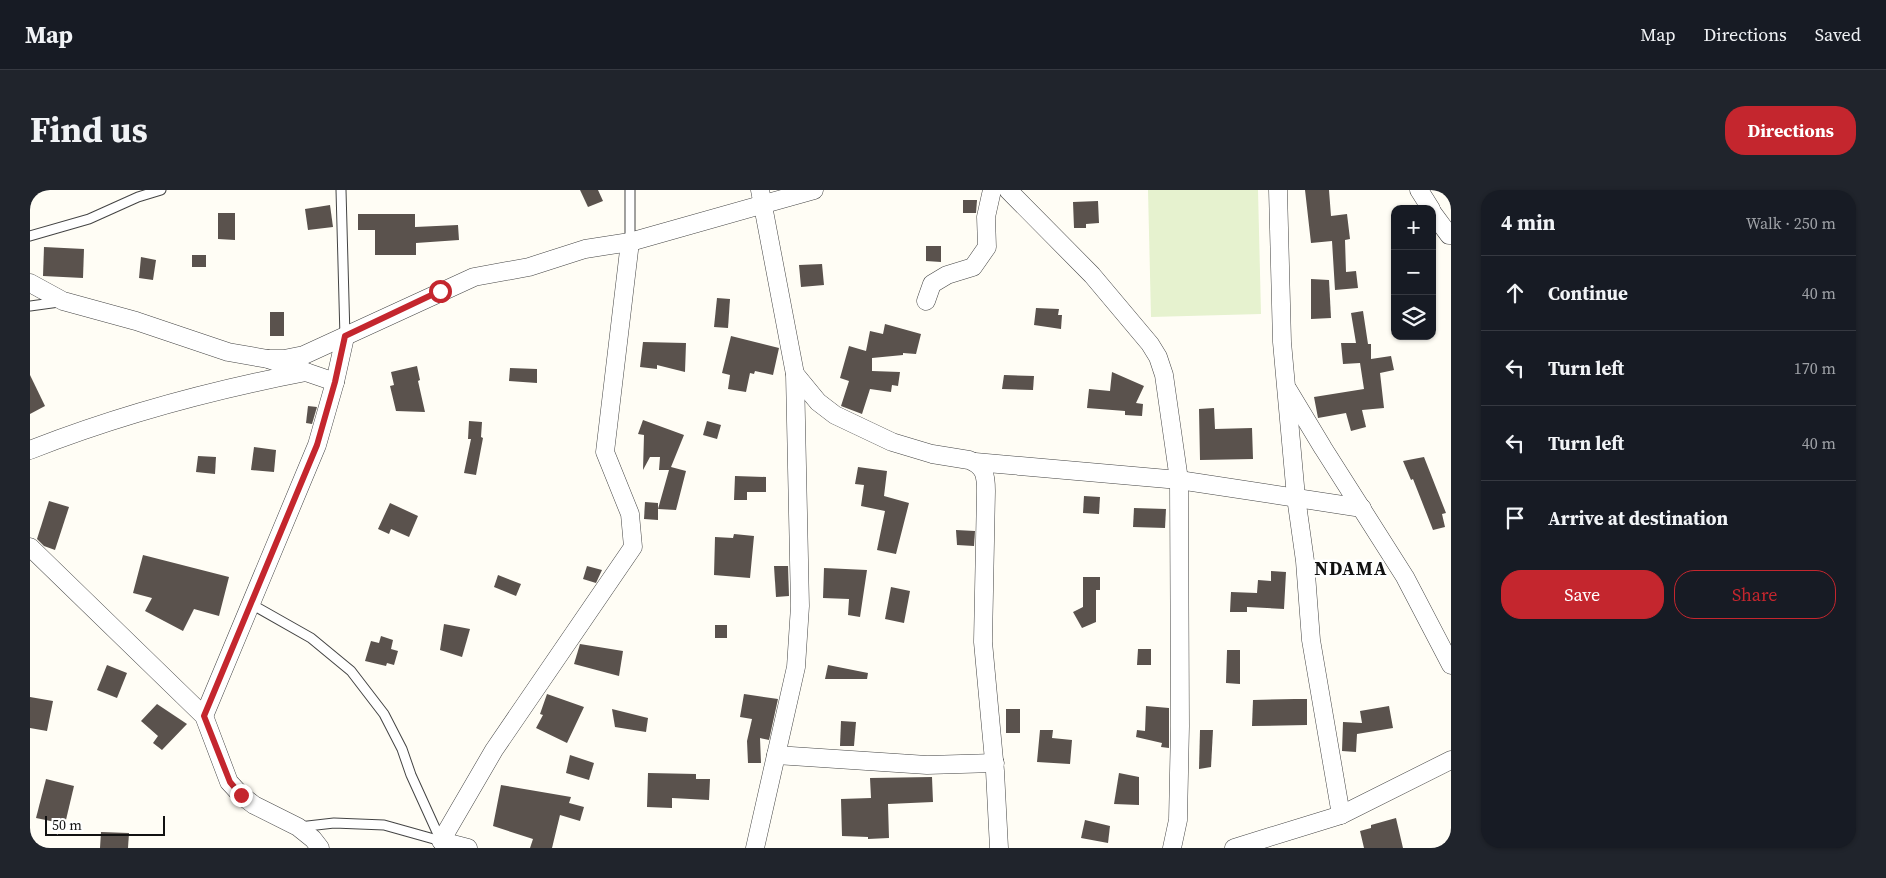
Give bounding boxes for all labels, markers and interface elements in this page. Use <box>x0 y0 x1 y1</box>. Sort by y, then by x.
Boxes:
text: Map <box>25 18 73 51</box>
text: Map <box>1640 22 1676 47</box>
text: Directions <box>1704 22 1787 47</box>
text: Saved <box>1815 22 1861 47</box>
text: Find us <box>30 106 148 154</box>
button: Directions <box>1725 106 1856 155</box>
map controls <box>1391 205 1436 340</box>
button: + <box>1391 205 1436 250</box>
text: 4 min <box>1501 208 1556 237</box>
text: Walk · 250 m <box>1746 212 1836 234</box>
button: − <box>1391 250 1436 295</box>
icon: ahead <box>1501 279 1529 307</box>
route start <box>429 280 452 303</box>
text: Continue <box>1548 280 1628 306</box>
text: 40 m <box>1802 282 1836 304</box>
button: layers <box>1391 295 1436 340</box>
icon: left <box>1501 354 1529 382</box>
text: Turn left <box>1548 355 1624 381</box>
text: 170 m <box>1794 357 1836 379</box>
icon: left <box>1501 429 1529 457</box>
text: Turn left <box>1548 430 1624 456</box>
text: 40 m <box>1802 432 1836 454</box>
icon: arrive <box>1501 504 1529 532</box>
text: Arrive at destination <box>1548 505 1728 531</box>
district label: NDAMA <box>1314 555 1388 581</box>
button: Save <box>1501 570 1664 619</box>
button: Share <box>1674 570 1836 619</box>
route end <box>230 784 253 807</box>
scale bar <box>45 813 165 836</box>
text: 50 m <box>52 815 82 835</box>

